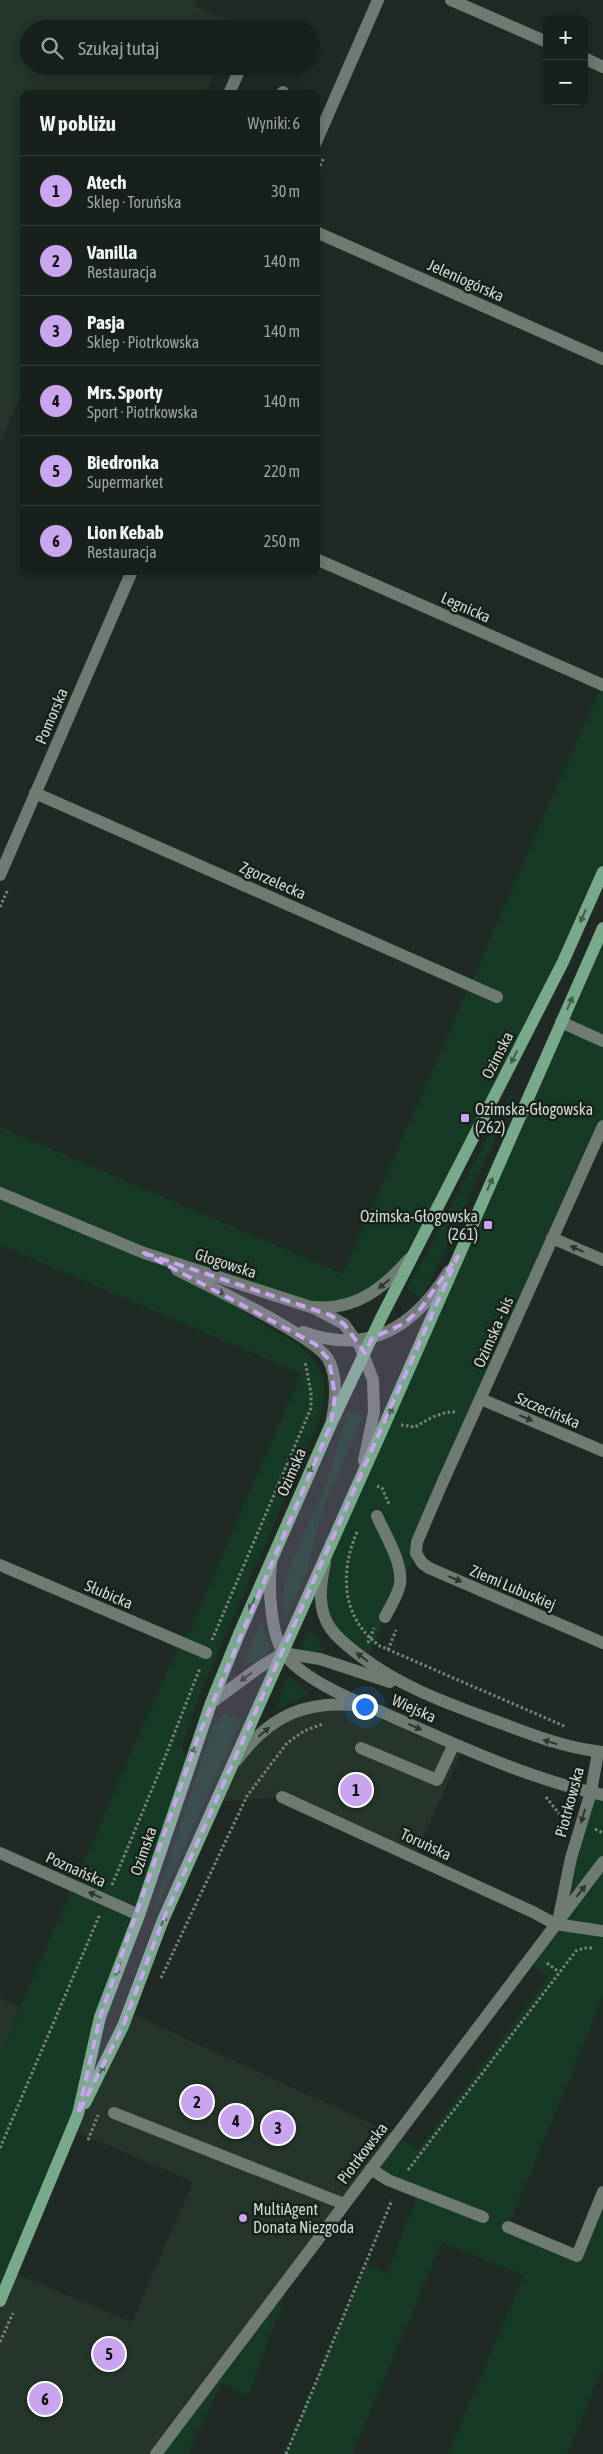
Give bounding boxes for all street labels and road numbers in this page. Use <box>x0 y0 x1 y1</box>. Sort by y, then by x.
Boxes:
street label: Jeleniogórska <box>425 255 507 306</box>
street label: Legnicka <box>438 588 493 627</box>
street label: Pomorska <box>31 685 71 747</box>
street label: Zgorzelecka <box>237 857 309 903</box>
street label: Ozimska <box>478 1028 516 1082</box>
street label: Głogowska <box>193 1245 259 1282</box>
street label: Ozimska - bis <box>469 1293 517 1370</box>
street label: Szczecińska <box>513 1388 583 1432</box>
street label: Ozimska <box>273 1445 309 1499</box>
street label: Ziemi Lubuskiej <box>467 1561 559 1614</box>
street label: Słubicka <box>82 1576 136 1612</box>
street label: Wiejska <box>389 1690 439 1727</box>
street label: Piotrkowska <box>551 1765 587 1839</box>
street label: Ozimska <box>126 1824 160 1878</box>
street label: Toruńska <box>398 1824 454 1864</box>
street label: Poznańska <box>43 1848 109 1890</box>
street label: Piotrkowska <box>333 2119 391 2187</box>

